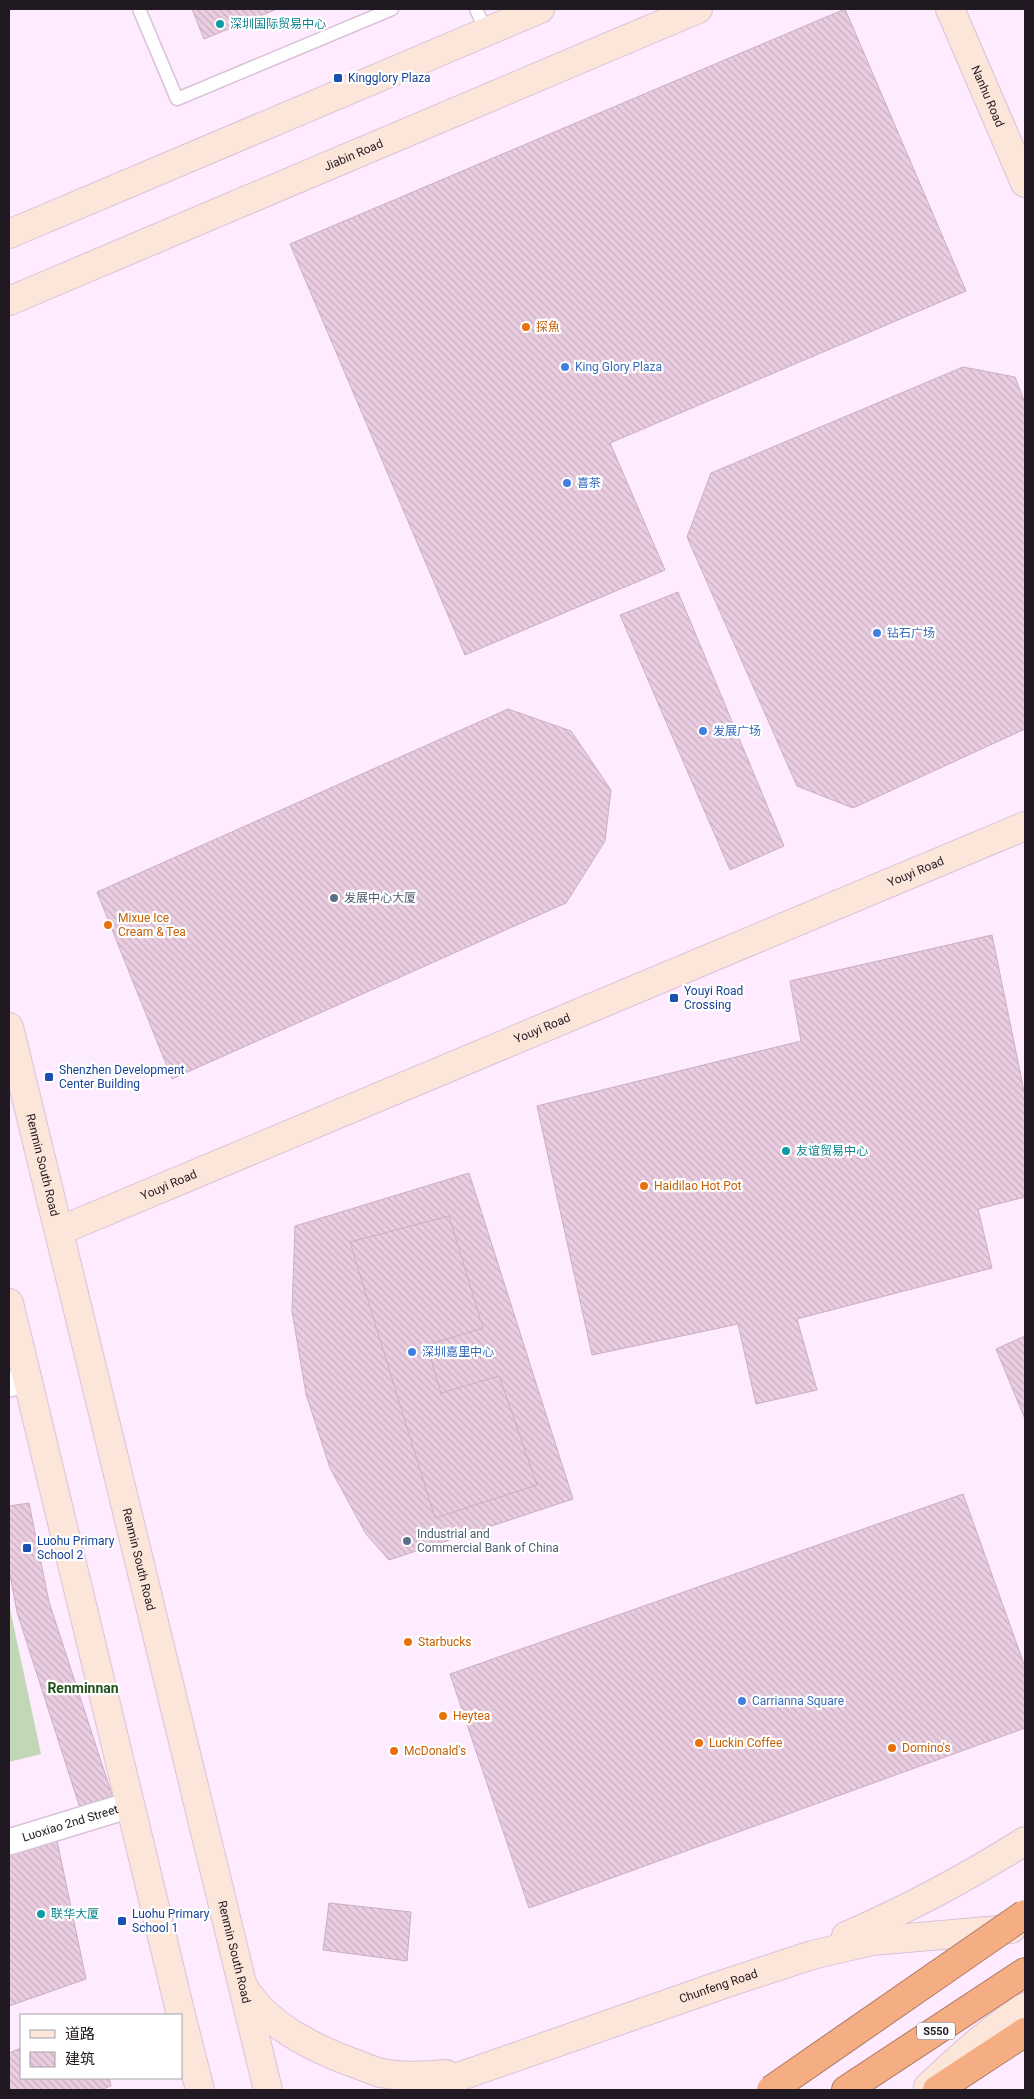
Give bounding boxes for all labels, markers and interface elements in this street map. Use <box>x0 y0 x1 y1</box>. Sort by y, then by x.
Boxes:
place label: 深圳国际贸易中心 <box>230 17 326 31</box>
marker: 深圳国际贸易中心 <box>214 18 226 30</box>
street label: Nanhu Road <box>968 63 1007 129</box>
place label: Kingglory Plaza <box>348 71 431 85</box>
marker: Kingglory Plaza <box>332 72 344 84</box>
street label: Jiabin Road <box>322 136 385 174</box>
place label: 探魚 <box>536 320 560 334</box>
marker: 探魚 <box>520 321 532 333</box>
place label: King Glory Plaza <box>575 360 662 374</box>
marker: King Glory Plaza <box>559 361 571 373</box>
place label: 喜茶 <box>577 476 601 490</box>
marker: 喜茶 <box>561 477 573 489</box>
place label: 钻石广场 <box>887 626 935 640</box>
marker: 钻石广场 <box>871 627 883 639</box>
place label: 发展广场 <box>713 724 761 738</box>
marker: 发展广场 <box>697 725 709 737</box>
street label: Youyi Road <box>886 854 946 890</box>
place label: 发展中心大厦 <box>344 891 416 905</box>
marker: 发展中心大厦 <box>328 892 340 904</box>
place label: Mixue Ice Cream & Tea <box>118 911 186 939</box>
marker: Mixue Ice Cream & Tea <box>102 919 114 931</box>
place label: Youyi Road Crossing <box>684 984 743 1012</box>
marker: Youyi Road Crossing <box>668 992 680 1004</box>
street label: Youyi Road <box>512 1010 572 1046</box>
place label: Shenzhen Development Center Building <box>59 1063 185 1091</box>
marker: Shenzhen Development Center Building <box>43 1071 55 1083</box>
street label: Renmin South Road <box>23 1112 62 1218</box>
place label: 友谊贸易中心 <box>796 1144 868 1158</box>
marker: 友谊贸易中心 <box>780 1145 792 1157</box>
street label: Youyi Road <box>139 1167 199 1203</box>
place label: Haidilao Hot Pot <box>654 1179 742 1193</box>
marker: Haidilao Hot Pot <box>638 1180 650 1192</box>
place label: 深圳嘉里中心 <box>422 1345 494 1359</box>
marker: 深圳嘉里中心 <box>406 1346 418 1358</box>
street label: Renmin South Road <box>119 1507 158 1612</box>
place label: Industrial and Commercial Bank of China <box>417 1527 559 1555</box>
place label: Luohu Primary School 2 <box>37 1534 115 1562</box>
marker: Industrial and Commercial Bank of China <box>401 1535 413 1547</box>
marker: Luohu Primary School 2 <box>21 1542 33 1554</box>
place label: Starbucks <box>418 1635 472 1649</box>
marker: Starbucks <box>402 1636 414 1648</box>
district label: Renminnan <box>47 1680 119 1696</box>
place label: Carrianna Square <box>752 1694 844 1708</box>
marker: Carrianna Square <box>736 1695 748 1707</box>
place label: Heytea <box>453 1709 490 1723</box>
marker: Heytea <box>437 1710 449 1722</box>
place label: Luckin Coffee <box>709 1736 782 1750</box>
marker: Luckin Coffee <box>693 1737 705 1749</box>
place label: Domino's <box>902 1741 951 1755</box>
marker: Domino's <box>886 1742 898 1754</box>
place label: McDonald's <box>404 1744 466 1758</box>
marker: McDonald's <box>388 1745 400 1757</box>
street label: Luoxiao 2nd Street <box>20 1802 120 1845</box>
street label: Renmin South Road <box>215 1899 254 2005</box>
place label: 联华大厦 <box>51 1907 99 1921</box>
place label: Luohu Primary School 1 <box>132 1907 210 1935</box>
marker: 联华大厦 <box>35 1908 47 1920</box>
marker: Luohu Primary School 1 <box>116 1915 128 1927</box>
street label: Chunfeng Road <box>677 1966 759 2006</box>
legend <box>20 2014 182 2079</box>
road number: S550 <box>917 2022 955 2040</box>
text: 道路 <box>65 2025 95 2043</box>
text: 建筑 <box>65 2050 95 2068</box>

